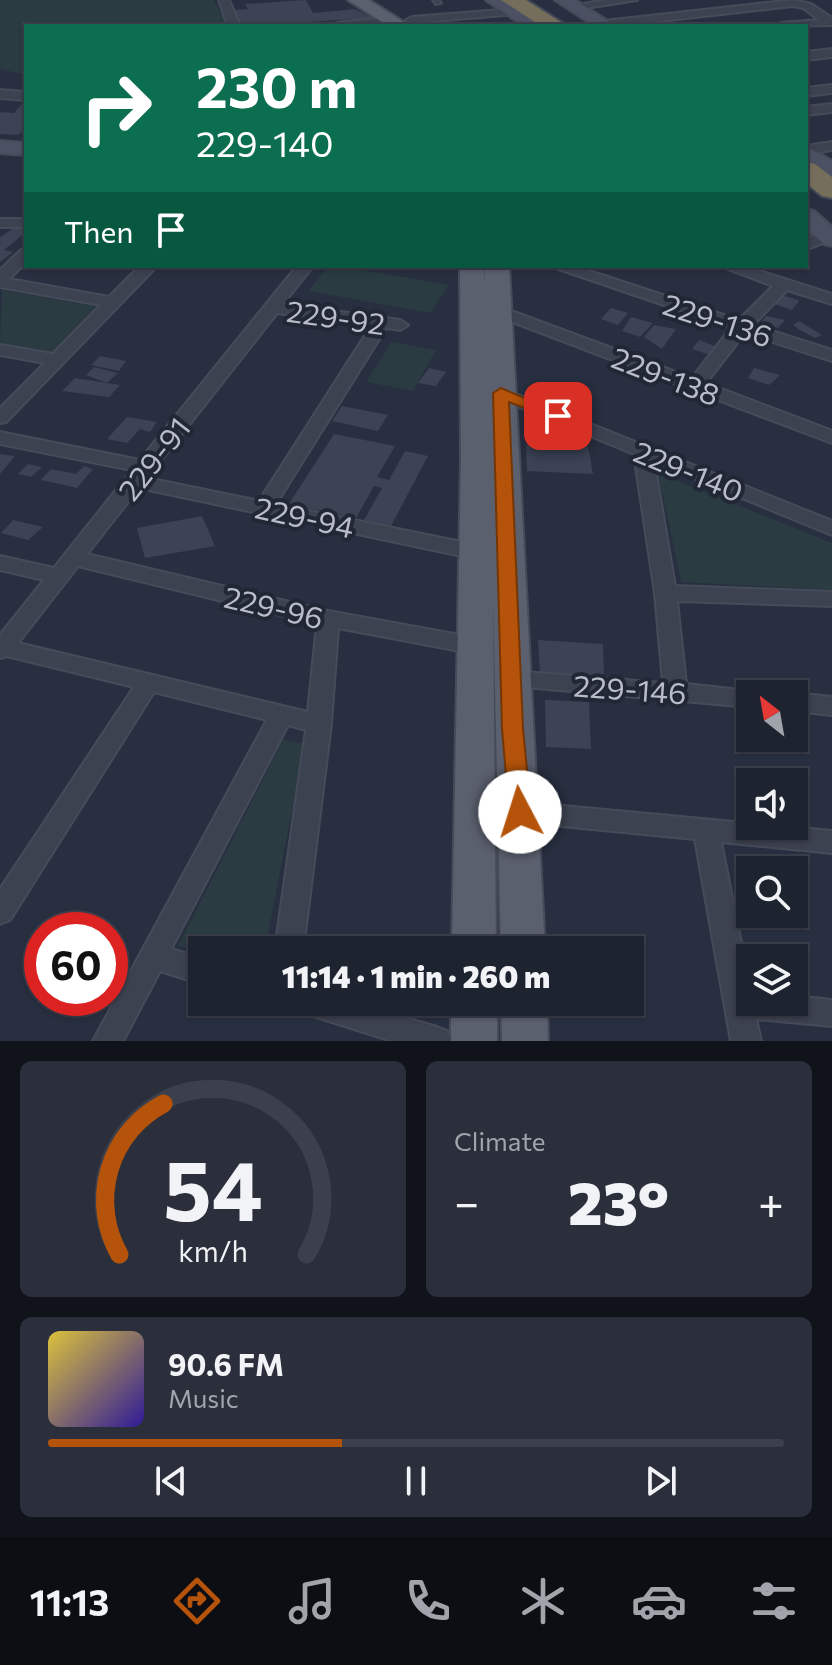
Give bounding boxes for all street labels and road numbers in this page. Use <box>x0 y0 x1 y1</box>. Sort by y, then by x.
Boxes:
street label: 229-136 <box>659 284 777 354</box>
street label: 229-92 <box>284 291 388 341</box>
street label: 229-138 <box>607 338 725 412</box>
street label: 229-91 <box>109 409 197 507</box>
street label: 229-140 <box>629 431 749 509</box>
street label: 229-94 <box>252 487 358 545</box>
street label: 229-96 <box>221 577 327 635</box>
street label: 229-146 <box>572 666 688 710</box>

